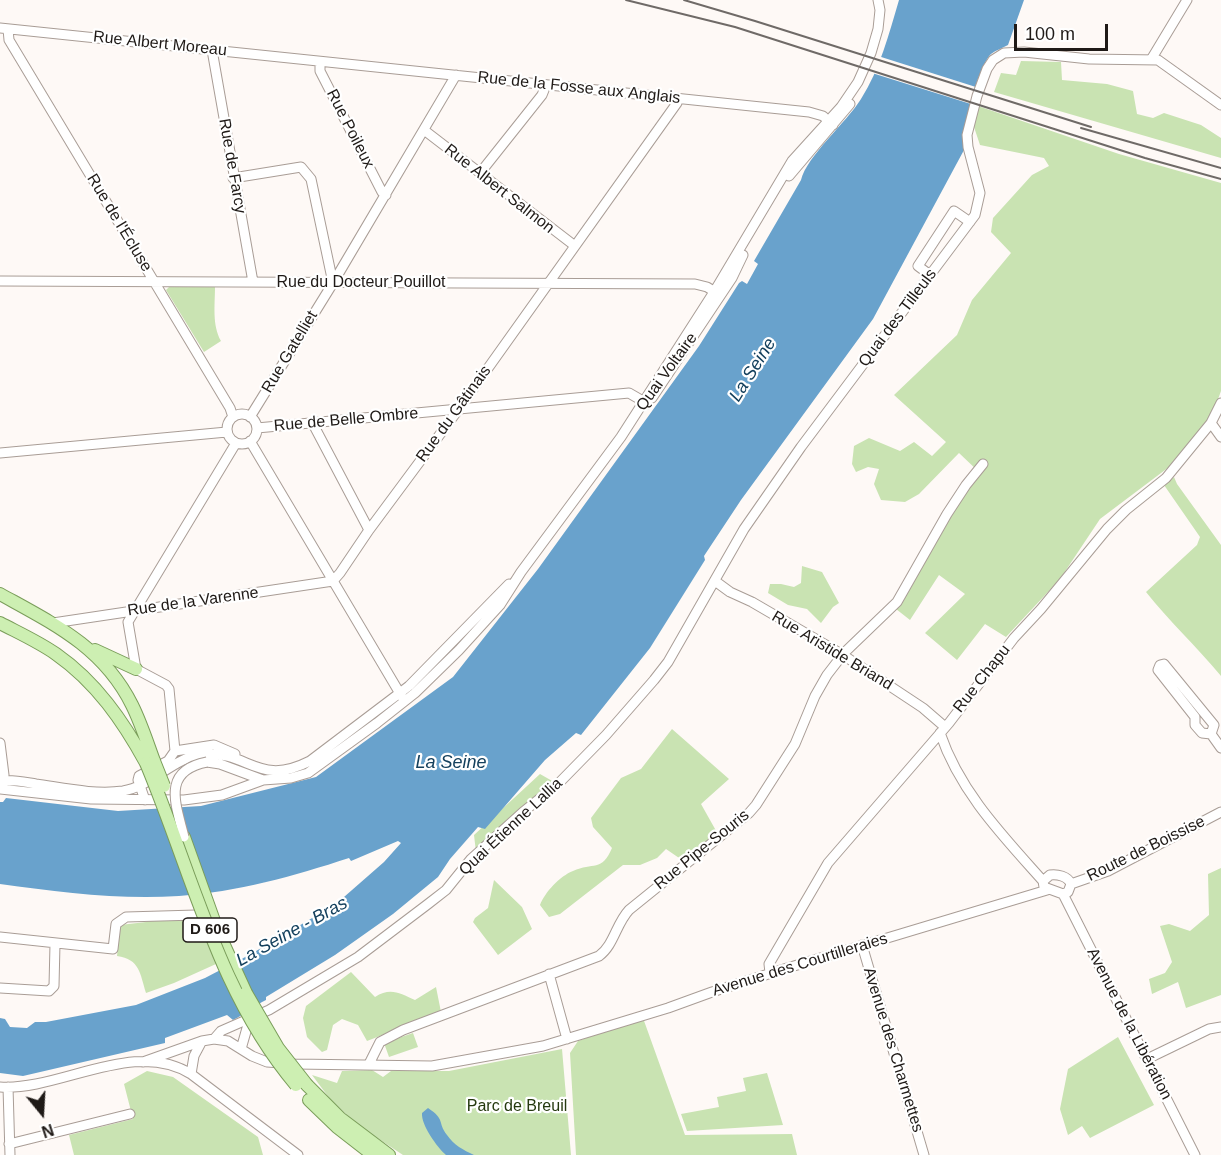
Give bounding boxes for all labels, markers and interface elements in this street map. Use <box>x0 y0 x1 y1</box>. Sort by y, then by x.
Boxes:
scale bar <box>1017 12 1112 50</box>
text: 100 m <box>1025 24 1075 44</box>
street label: Rue Albert Moreau <box>92 27 228 61</box>
street label: Rue de la Fosse aux Anglais <box>477 68 681 108</box>
street label: Rue Poileux <box>322 86 378 172</box>
street label: Rue de Farcy <box>214 117 250 215</box>
street label: Rue Albert Salmon <box>440 140 558 238</box>
street label: Rue de l'Écluse <box>82 171 156 275</box>
street label: Quai des Tilleuls <box>855 265 941 371</box>
street label: Rue du Docteur Pouillot <box>277 273 445 293</box>
street label: Rue Gatelliet <box>258 307 322 397</box>
street label: Quai Voltaire <box>632 329 702 415</box>
water label: La Seine <box>725 334 781 406</box>
street label: Rue du Gâtinais <box>413 362 495 466</box>
street label: Rue de Belle Ombre <box>273 404 419 436</box>
street label: Rue de la Varenne <box>126 583 260 621</box>
street label: Rue Aristide Briand <box>768 607 896 695</box>
street label: Rue Chapu <box>950 641 1014 717</box>
water label: La Seine <box>415 752 487 774</box>
street label: Quai Étienne Lallia <box>455 774 567 880</box>
street label: Rue Pipe-Souris <box>651 806 753 894</box>
street label: Route de Boissise <box>1084 812 1208 886</box>
water label: La Seine - Bras <box>233 892 351 972</box>
road number: D 606 <box>183 918 237 942</box>
street label: Avenue des Courtilleraies <box>710 929 890 1001</box>
street label: Avenue de la Libération <box>1082 945 1176 1103</box>
street label: Avenue des Charmettes <box>859 965 927 1135</box>
north arrow <box>12 1083 72 1143</box>
park label: Parc de Breuil <box>467 1097 567 1117</box>
text: N <box>40 1121 56 1140</box>

